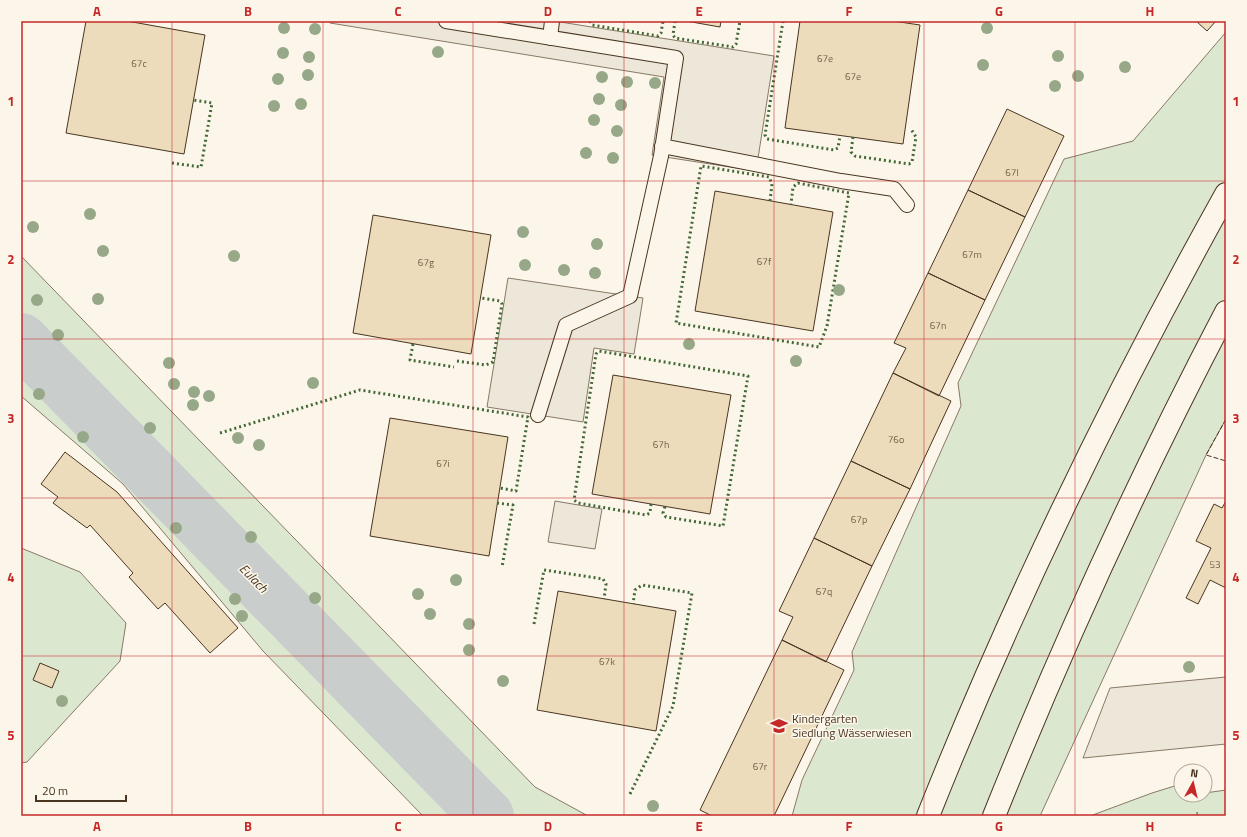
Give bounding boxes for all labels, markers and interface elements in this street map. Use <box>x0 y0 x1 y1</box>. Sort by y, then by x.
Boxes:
text: A <box>93 1 101 21</box>
text: B <box>244 1 252 21</box>
text: C <box>394 1 402 21</box>
text: D <box>544 1 552 21</box>
text: E <box>695 1 703 21</box>
text: F <box>846 1 853 21</box>
text: G <box>995 1 1003 21</box>
text: H <box>1146 1 1154 21</box>
house number: 67e <box>817 51 833 66</box>
house number: 67c <box>131 56 147 71</box>
house number: 67e <box>845 69 861 84</box>
text: 1 <box>7 91 15 111</box>
text: 1 <box>1232 91 1240 111</box>
house number: 67l <box>1005 165 1019 180</box>
house number: 67m <box>962 247 982 262</box>
text: 2 <box>7 249 15 269</box>
text: 2 <box>1232 249 1240 269</box>
house number: 67f <box>757 254 772 269</box>
house number: 67g <box>418 255 434 270</box>
house number: 67n <box>930 318 946 333</box>
text: 3 <box>7 408 15 428</box>
text: 3 <box>1232 408 1240 428</box>
house number: 76o <box>888 432 904 447</box>
house number: 67h <box>653 437 669 452</box>
house number: 67i <box>436 456 450 471</box>
house number: 67p <box>851 512 867 527</box>
house number: 53 <box>1209 557 1221 572</box>
water label: Eulach <box>235 559 273 598</box>
text: 4 <box>7 567 15 587</box>
text: 4 <box>1232 567 1240 587</box>
house number: 67q <box>816 584 832 599</box>
house number: 67k <box>599 654 615 669</box>
place label: Kindergarten Siedlung Wässerwiesen <box>792 709 912 742</box>
school or university icon: Kindergarten Siedlung Wässerwiesen <box>769 716 789 736</box>
text: 5 <box>7 725 15 745</box>
text: 5 <box>1232 725 1240 745</box>
house number: 67r <box>753 759 768 774</box>
north arrow <box>1173 763 1213 803</box>
text: N <box>1190 765 1199 782</box>
scale bar <box>36 777 126 803</box>
text: 20 m <box>42 781 68 800</box>
text: A <box>93 816 101 836</box>
text: B <box>244 816 252 836</box>
text: C <box>394 816 402 836</box>
text: D <box>544 816 552 836</box>
text: E <box>695 816 703 836</box>
text: F <box>846 816 853 836</box>
text: G <box>995 816 1003 836</box>
text: H <box>1146 816 1154 836</box>

